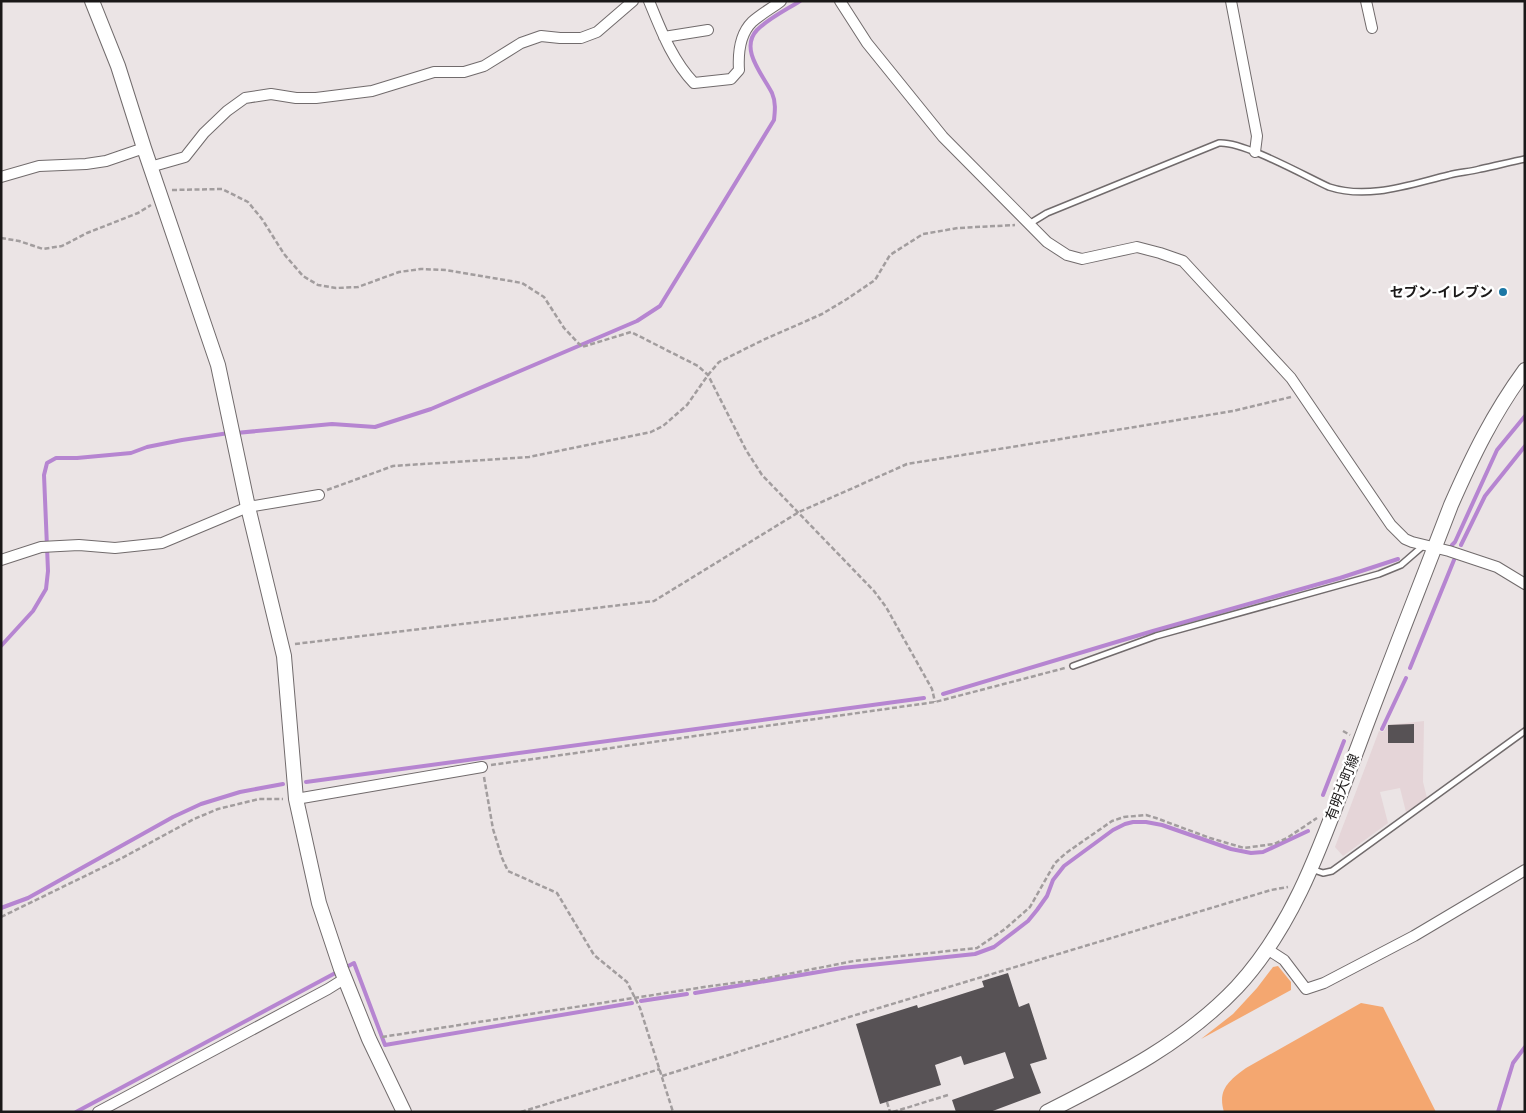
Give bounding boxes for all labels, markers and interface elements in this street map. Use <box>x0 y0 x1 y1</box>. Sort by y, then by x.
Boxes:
place label: セブン-イレブン <box>1390 284 1493 301</box>
marker: セブン-イレブン <box>1497 286 1509 298</box>
street label: 有明大町線 <box>1322 751 1363 823</box>

